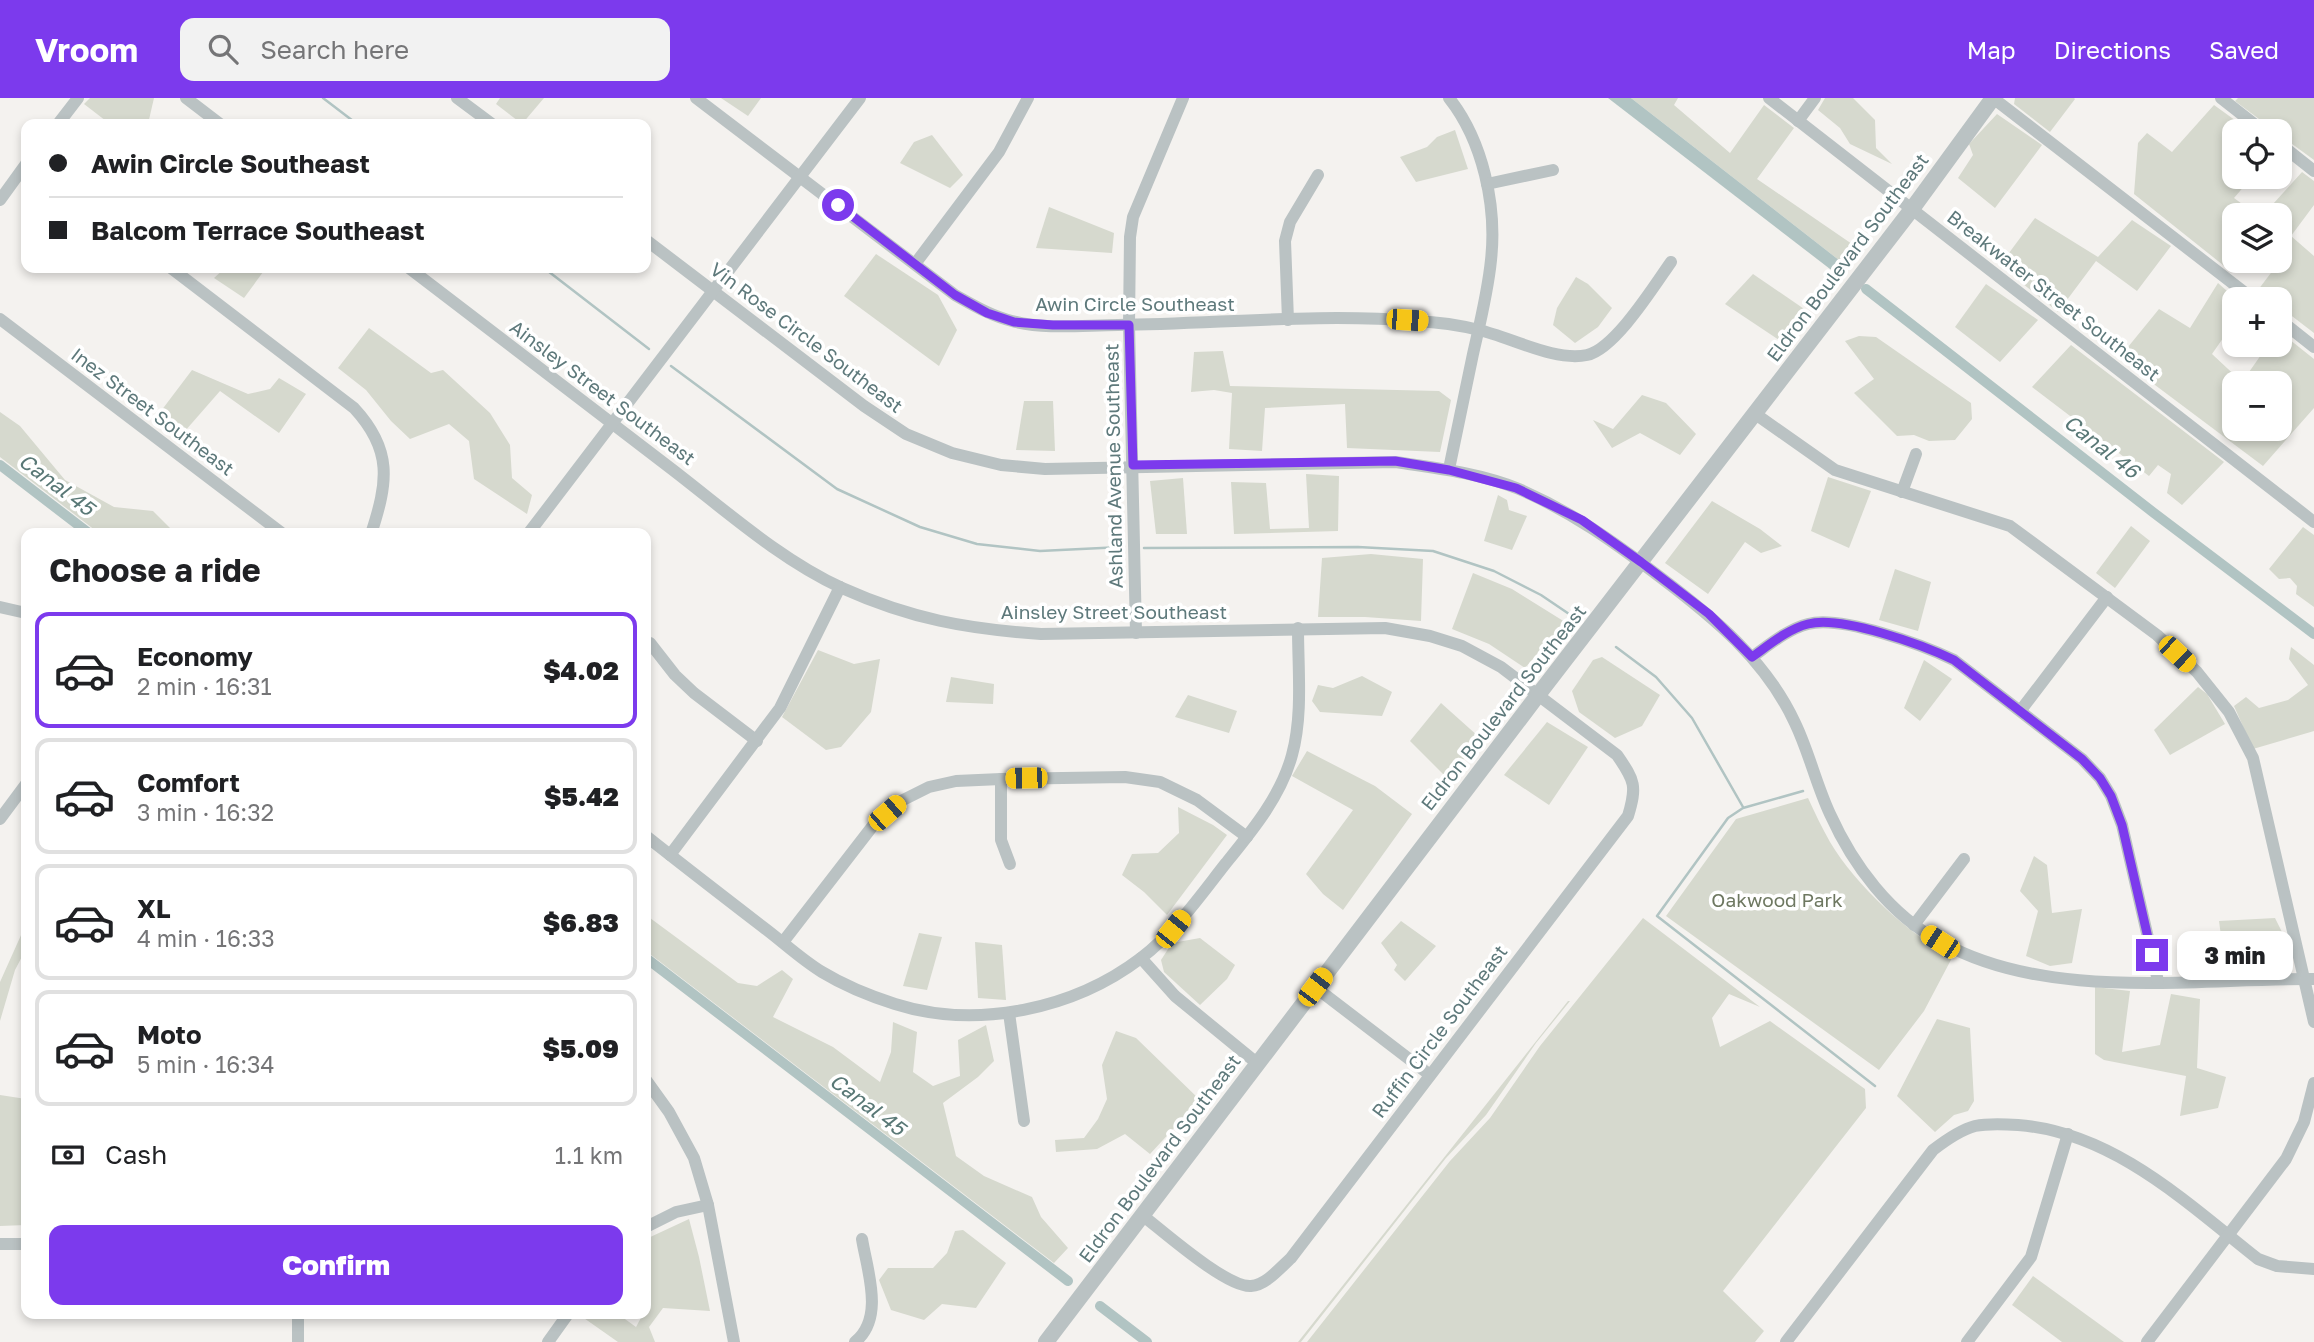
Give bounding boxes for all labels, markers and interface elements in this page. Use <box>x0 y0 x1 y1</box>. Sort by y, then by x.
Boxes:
search box <box>180 18 670 81</box>
text: Vroom <box>35 30 138 69</box>
icon: search <box>204 30 242 68</box>
text: Search here <box>260 34 409 65</box>
text: Map <box>1967 35 2016 64</box>
text: Directions <box>2054 35 2171 64</box>
text: Saved <box>2209 35 2279 64</box>
map controls <box>2222 119 2292 441</box>
button: locate <box>2222 119 2292 189</box>
text: Awin Circle Southeast <box>91 148 370 179</box>
street label: Eldron Boulevard Southeast <box>1761 148 1933 366</box>
route start <box>822 189 854 221</box>
button: layers <box>2222 203 2292 273</box>
street label: Breakwater Street Southeast <box>1943 205 2165 385</box>
text: Balcom Terrace Southeast <box>91 215 425 246</box>
street label: Vin Rose Circle Southeast <box>706 257 908 417</box>
button: + <box>2222 287 2292 357</box>
street label: Awin Circle Southeast <box>1035 292 1235 315</box>
car <box>1386 308 1429 332</box>
street label: Ainsley Street Southeast <box>506 315 700 469</box>
street label: Inez Street Southeast <box>67 342 239 480</box>
street label: Ashland Avenue Southeast <box>1099 343 1127 589</box>
button: − <box>2222 371 2292 441</box>
water label: Canal 46 <box>2059 409 2147 485</box>
water label: Canal 45 <box>14 447 101 522</box>
text: Choose a ride <box>49 551 261 589</box>
street label: Ainsley Street Southeast <box>1001 600 1227 623</box>
street label: Eldron Boulevard Southeast <box>1416 600 1590 814</box>
car <box>2155 632 2200 676</box>
icon: car <box>53 639 116 702</box>
text: Economy <box>137 641 253 672</box>
text: $4.02 <box>543 655 619 686</box>
text: 2 min · 16:31 <box>137 672 272 700</box>
icon: car <box>53 765 116 828</box>
text: Comfort <box>137 767 240 798</box>
car <box>1005 767 1048 789</box>
text: $5.42 <box>544 781 619 812</box>
car <box>865 791 910 835</box>
text: 3 min · 16:32 <box>137 798 274 826</box>
park label: Oakwood Park <box>1711 888 1843 911</box>
icon: car <box>53 891 116 954</box>
text: XL <box>137 893 171 924</box>
car <box>1152 906 1195 952</box>
text: $6.83 <box>543 907 619 938</box>
car <box>1917 922 1964 962</box>
text: 4 min · 16:33 <box>137 924 275 952</box>
callout: 3 min <box>2176 930 2292 980</box>
route end <box>2136 939 2168 971</box>
street label: Ruffin Circle Southeast <box>1366 940 1512 1122</box>
text: 3 min <box>2205 941 2265 969</box>
car <box>1294 964 1337 1010</box>
icon: car <box>53 1017 116 1080</box>
text: Moto <box>137 1019 202 1050</box>
text: $5.09 <box>543 1033 619 1064</box>
street label: Eldron Boulevard Southeast <box>1073 1049 1245 1267</box>
text: 5 min · 16:34 <box>137 1050 275 1078</box>
water label: Canal 45 <box>825 1067 912 1142</box>
icon: cash <box>49 1136 87 1174</box>
text: Cash <box>105 1139 167 1170</box>
text: 1.1 km <box>555 1141 623 1169</box>
button: Confirm <box>49 1225 623 1305</box>

